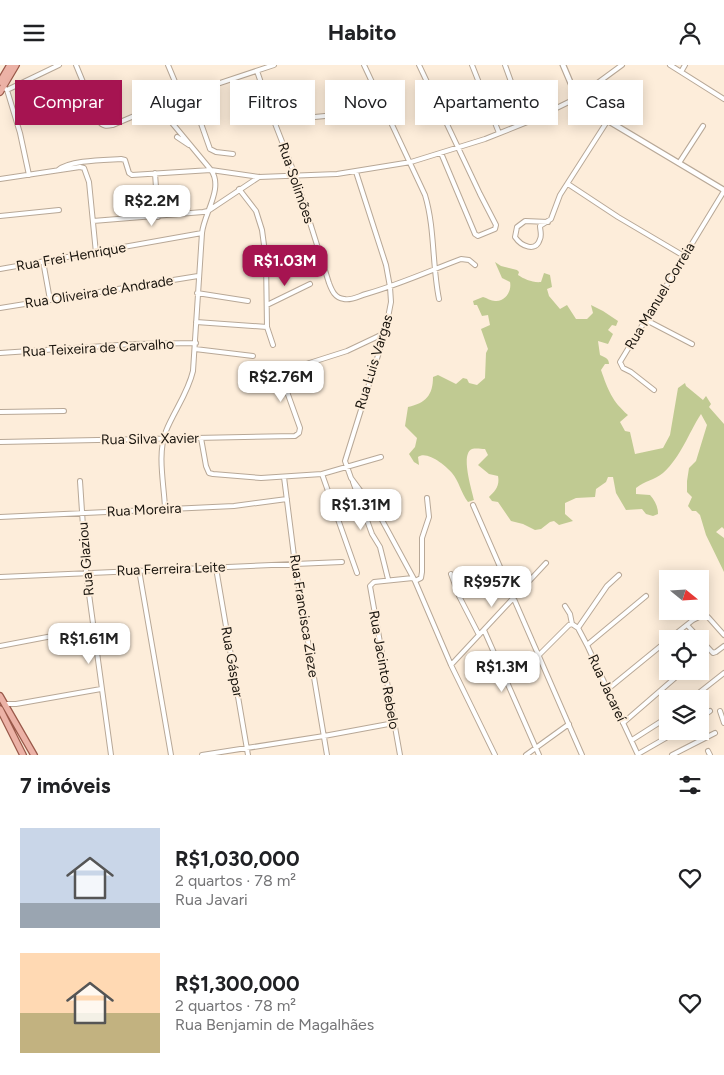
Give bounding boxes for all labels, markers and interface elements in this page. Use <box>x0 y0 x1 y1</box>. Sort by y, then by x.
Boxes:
icon: menu <box>20 19 48 47</box>
text: Habito <box>328 19 396 46</box>
icon: person <box>676 19 704 47</box>
chip: Comprar <box>15 80 122 125</box>
chip: Alugar <box>132 80 220 125</box>
chip: Filtros <box>230 80 315 125</box>
chip: Novo <box>325 80 405 125</box>
chip: Apartamento <box>415 80 558 125</box>
chip: Casa <box>568 80 643 125</box>
street label: Rua Solimões <box>274 140 318 226</box>
pin: R$2.2M <box>111 185 193 227</box>
text: R$2.2M <box>124 191 180 210</box>
street label: Rua Frei Henrique <box>15 239 128 275</box>
street label: Rua Manuel Correia <box>621 239 699 353</box>
pin: R$1.03M <box>239 245 331 287</box>
text: R$1.03M <box>254 251 316 270</box>
street label: Rua Oliveira de Andrade <box>23 272 175 312</box>
street label: Rua Luis Vargas <box>351 312 397 412</box>
street label: Rua Teixeira de Carvalho <box>22 336 174 360</box>
pin: R$2.76M <box>235 361 327 403</box>
text: R$2.76M <box>249 367 313 386</box>
street label: Rua Silva Xavier <box>101 430 199 448</box>
pin: R$1.31M <box>315 489 407 531</box>
text: R$1.31M <box>331 495 391 514</box>
street label: Rua Moreira <box>106 500 182 520</box>
street label: Rua Glaziou <box>74 521 98 597</box>
street label: Rua Francisca Zieze <box>286 553 322 679</box>
street label: Rua Ferreira Leite <box>116 559 226 579</box>
pin: R$957K <box>451 565 533 608</box>
north arrow <box>659 570 709 620</box>
map controls <box>659 570 709 740</box>
text: R$957K <box>463 572 521 591</box>
street label: Rua Jacinto Rebelo <box>365 609 403 731</box>
pin: R$1.61M <box>43 623 135 665</box>
street label: Rua Gáspar <box>217 625 247 699</box>
text: R$1.61M <box>59 629 119 648</box>
button: locate <box>659 630 709 680</box>
pin: R$1.3M <box>461 651 543 693</box>
street label: Rua Jacareí <box>584 652 630 725</box>
text: R$1.3M <box>476 657 528 676</box>
button: layers <box>659 690 709 740</box>
icon: filters <box>676 771 704 799</box>
text: 7 imóveis <box>20 773 111 798</box>
text: R$1,030,000 <box>175 846 300 871</box>
icon: home <box>60 848 120 908</box>
icon: heart <box>676 864 704 892</box>
text: 2 quartos · 78 m² <box>175 871 296 890</box>
text: Rua Javari <box>175 890 248 909</box>
text: R$1,300,000 <box>175 971 300 996</box>
icon: home <box>60 973 120 1033</box>
icon: heart <box>676 989 704 1017</box>
text: 2 quartos · 78 m² <box>175 996 296 1015</box>
text: Rua Benjamin de Magalhães <box>175 1015 374 1034</box>

